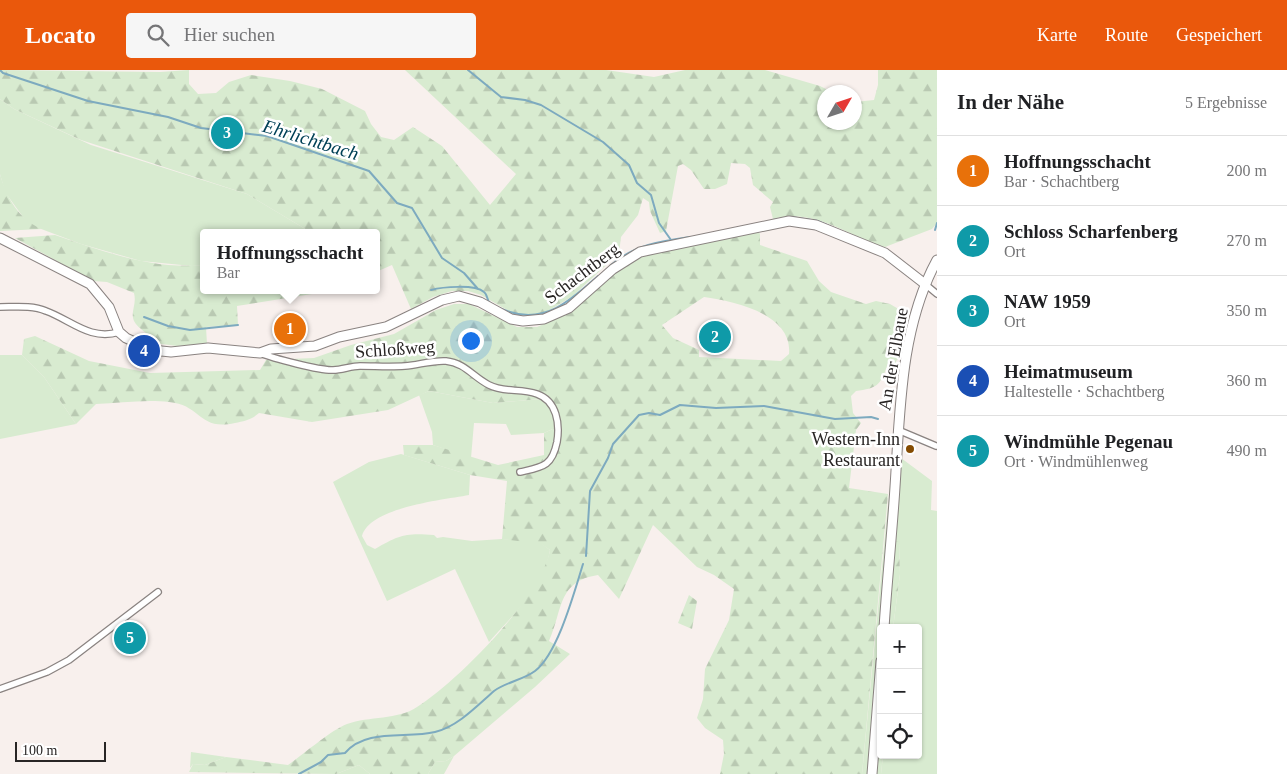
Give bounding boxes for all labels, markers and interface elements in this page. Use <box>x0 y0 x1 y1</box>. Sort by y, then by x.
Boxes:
search box <box>126 13 476 58</box>
icon: search <box>144 21 172 49</box>
text: Locato <box>25 22 96 48</box>
text: Hier suchen <box>184 24 275 45</box>
text: Karte <box>1037 25 1077 45</box>
text: Route <box>1105 25 1148 45</box>
text: Gespeichert <box>1176 25 1262 45</box>
north arrow <box>817 85 862 130</box>
text: In der Nähe <box>957 90 1064 114</box>
text: 5 Ergebnisse <box>1185 94 1267 111</box>
pin: 3 <box>211 114 243 152</box>
water label: Ehrlichtbach <box>259 115 361 164</box>
text: Hoffnungsschacht <box>1004 151 1151 172</box>
text: 1 <box>969 162 977 179</box>
text: 200 m <box>1227 162 1267 179</box>
text: Bar · Schachtberg <box>1004 173 1119 190</box>
text: Schloss Scharfenberg <box>1004 221 1178 242</box>
popup <box>200 229 380 294</box>
text: 2 <box>969 232 977 249</box>
text: 270 m <box>1227 232 1267 249</box>
street label: Schachtberg <box>541 238 623 308</box>
text: Hoffnungsschacht <box>217 242 363 263</box>
text: Ort <box>1004 243 1025 260</box>
text: Bar <box>217 264 240 281</box>
text: NAW 1959 <box>1004 291 1091 312</box>
text: 3 <box>969 302 977 319</box>
text: 350 m <box>1227 302 1267 319</box>
street label: An der Elbaue <box>874 306 912 412</box>
pin: 1 <box>274 310 306 348</box>
text: Ort <box>1004 313 1025 330</box>
pin: 2 <box>699 318 731 356</box>
your location <box>458 328 484 354</box>
pin: 4 <box>128 332 160 370</box>
street label: Schloßweg <box>354 336 436 362</box>
text: Heimatmuseum <box>1004 361 1133 382</box>
text: 4 <box>969 372 977 389</box>
text: 360 m <box>1227 372 1267 389</box>
text: Haltestelle · Schachtberg <box>1004 383 1165 400</box>
place label: Western-Inn Restaurant <box>811 429 900 470</box>
text: Windmühle Pegenau <box>1004 431 1173 452</box>
text: 5 <box>969 442 977 459</box>
text: 490 m <box>1227 442 1267 459</box>
marker: Western-Inn Restaurant <box>904 443 916 455</box>
text: Ort · Windmühlenweg <box>1004 453 1148 470</box>
pin: 5 <box>114 619 146 657</box>
map controls <box>877 624 922 759</box>
button: + <box>877 624 922 669</box>
button: − <box>877 669 922 714</box>
button: locate <box>877 714 922 759</box>
scale bar <box>15 739 106 762</box>
text: 100 m <box>22 743 57 758</box>

